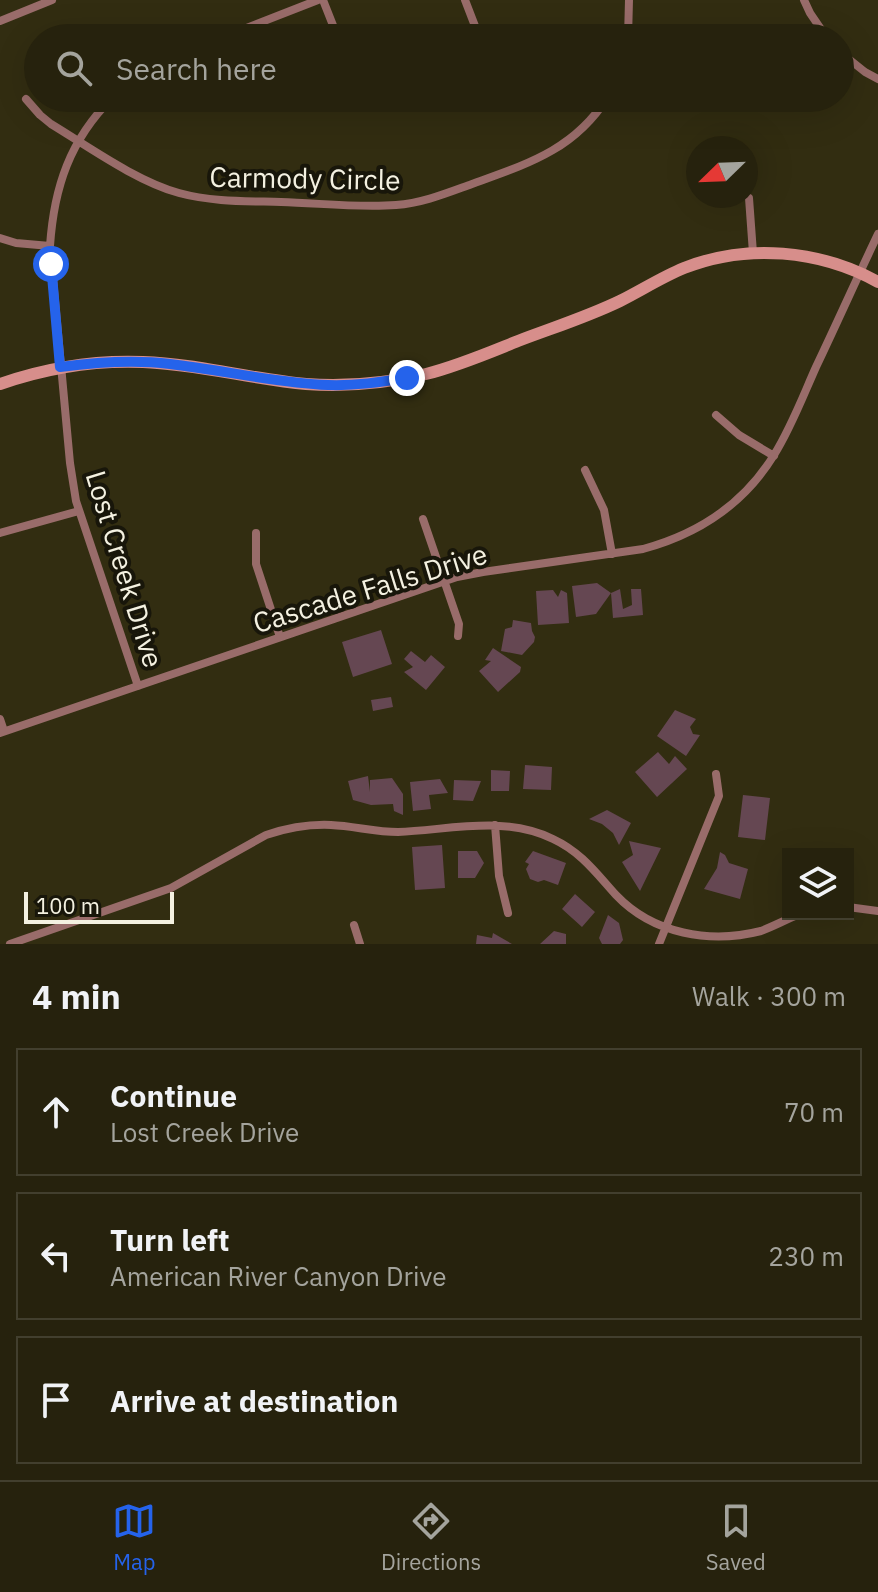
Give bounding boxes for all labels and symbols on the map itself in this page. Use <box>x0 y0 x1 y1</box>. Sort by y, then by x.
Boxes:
north arrow <box>686 136 758 208</box>
street label: Carmody Circle <box>209 158 401 198</box>
route start <box>33 246 69 282</box>
route end <box>389 360 425 396</box>
street label: Lost Creek Drive <box>77 466 173 672</box>
street label: Cascade Falls Drive <box>248 535 492 641</box>
scale bar <box>24 888 174 924</box>

